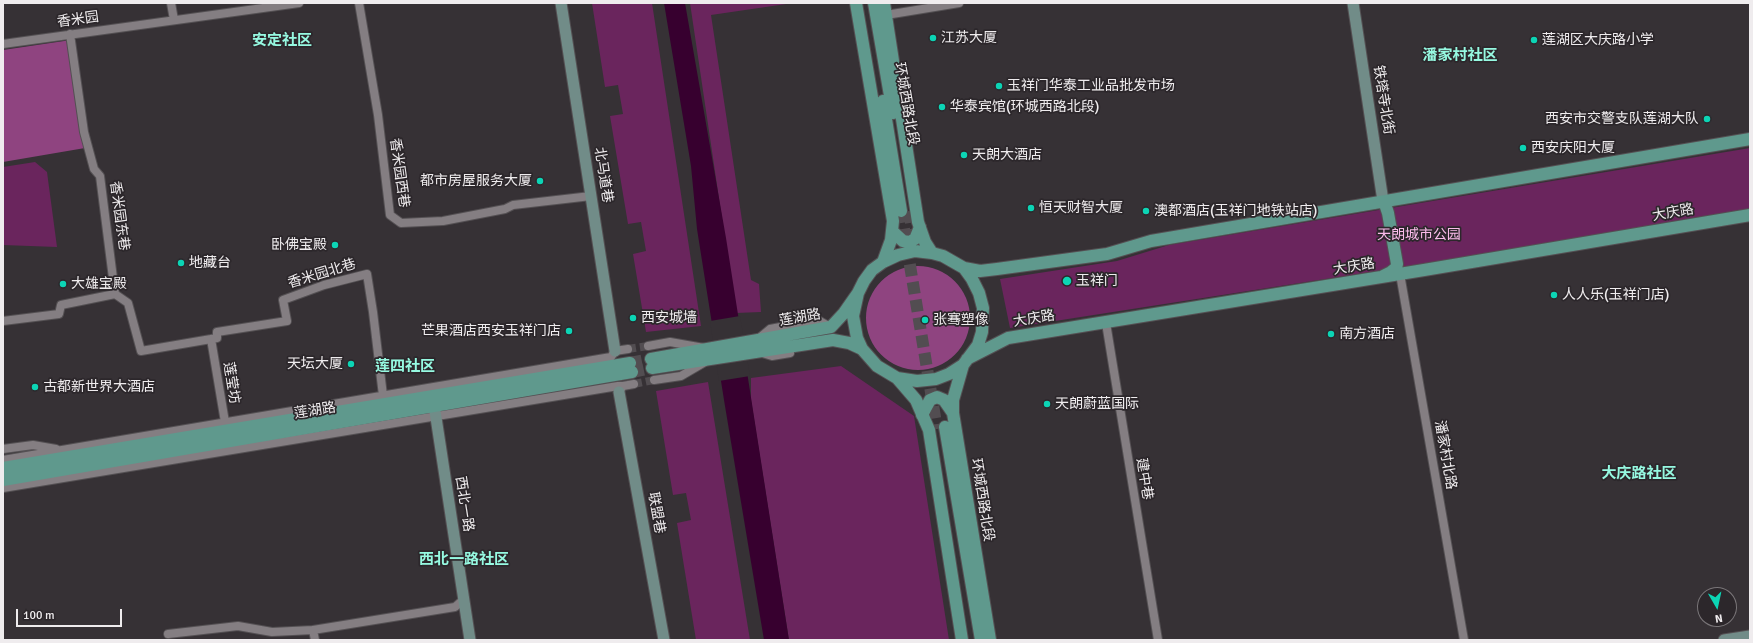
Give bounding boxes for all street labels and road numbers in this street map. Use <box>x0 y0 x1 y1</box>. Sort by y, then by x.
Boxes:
street label: 香米园 <box>56 9 100 31</box>
street label: 环城西路北段 <box>890 61 922 147</box>
street label: 铁塔寺北街 <box>1369 64 1397 136</box>
street label: 香米园西巷 <box>386 137 412 209</box>
street label: 北马道巷 <box>590 146 616 204</box>
street label: 香米园东巷 <box>106 180 132 252</box>
street label: 大庆路 <box>1651 201 1695 225</box>
street label: 大庆路 <box>1332 255 1376 279</box>
street label: 香米园北巷 <box>286 256 358 292</box>
street label: 莲湖路 <box>778 306 822 330</box>
street label: 大庆路 <box>1012 307 1056 331</box>
street label: 莲莹坊 <box>219 361 243 405</box>
street label: 莲湖路 <box>293 399 337 423</box>
street label: 潘家村北路 <box>1431 419 1459 491</box>
street label: 环城西路北段 <box>967 457 997 543</box>
street label: 建中巷 <box>1132 457 1156 501</box>
street label: 西北一路 <box>451 475 477 533</box>
street label: 联盟巷 <box>644 491 668 535</box>

